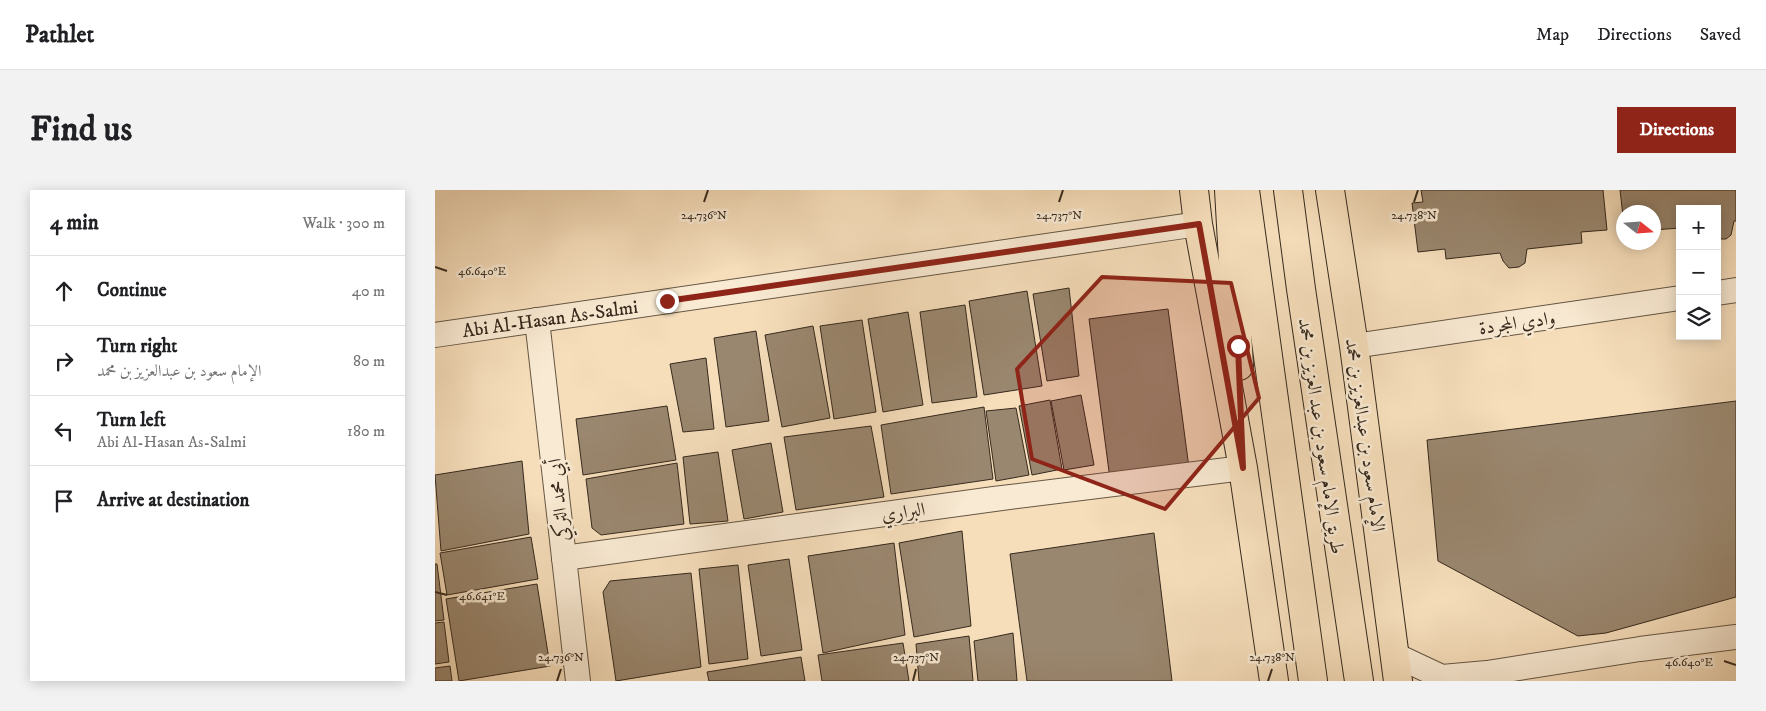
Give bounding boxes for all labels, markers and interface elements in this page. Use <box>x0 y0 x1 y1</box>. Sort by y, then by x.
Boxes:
text: Pathlet <box>25 20 94 50</box>
text: Map <box>1536 24 1569 46</box>
text: Directions <box>1597 24 1672 46</box>
text: Saved <box>1700 24 1741 46</box>
button: Directions <box>1617 107 1736 153</box>
text: Find us <box>30 108 132 152</box>
north arrow <box>1616 205 1661 250</box>
map controls <box>1676 205 1721 340</box>
button: + <box>1676 205 1721 250</box>
text: 24.736°N <box>681 208 727 223</box>
text: 24.737°N <box>1036 208 1082 223</box>
text: 24.738°N <box>1391 208 1437 223</box>
text: 4 min <box>50 210 99 236</box>
text: Walk · 300 m <box>302 213 385 233</box>
button: − <box>1676 250 1721 295</box>
text: 46.640°E <box>458 264 506 279</box>
icon: ahead <box>50 277 78 305</box>
text: Continue <box>97 279 167 302</box>
text: 40 m <box>352 281 385 301</box>
route end <box>656 290 679 313</box>
button: layers <box>1676 295 1721 340</box>
street label: Abi Al-Hasan As-Salmi <box>461 296 640 343</box>
street label: وادي المجردة <box>1477 307 1557 343</box>
street label: طريق الإمام سعود بن عبد العزيز بن محمد <box>1289 317 1348 556</box>
text: Turn right <box>97 335 177 358</box>
route start <box>1227 335 1250 358</box>
street label: الإمام سعود بن عبدالعزيز بن محمد <box>1336 337 1389 534</box>
icon: right <box>50 347 78 375</box>
text: 80 m <box>353 351 385 371</box>
text: الإمام سعود بن عبدالعزيز بن محمد <box>97 361 261 381</box>
text: Turn left <box>97 409 166 432</box>
icon: left <box>50 417 78 445</box>
text: 180 m <box>347 421 385 441</box>
text: Abi Al-Hasan As-Salmi <box>97 432 246 452</box>
street label: أبي محمد التركي <box>542 456 578 543</box>
icon: arrive <box>50 487 78 515</box>
text: Arrive at destination <box>97 489 249 512</box>
street label: البراري <box>880 498 927 530</box>
text: 46.641°E <box>459 589 505 604</box>
text: 24.736°N <box>538 650 584 665</box>
text: 24.737°N <box>893 650 939 665</box>
text: 24.738°N <box>1249 650 1295 665</box>
text: 46.640°E <box>1665 655 1713 670</box>

